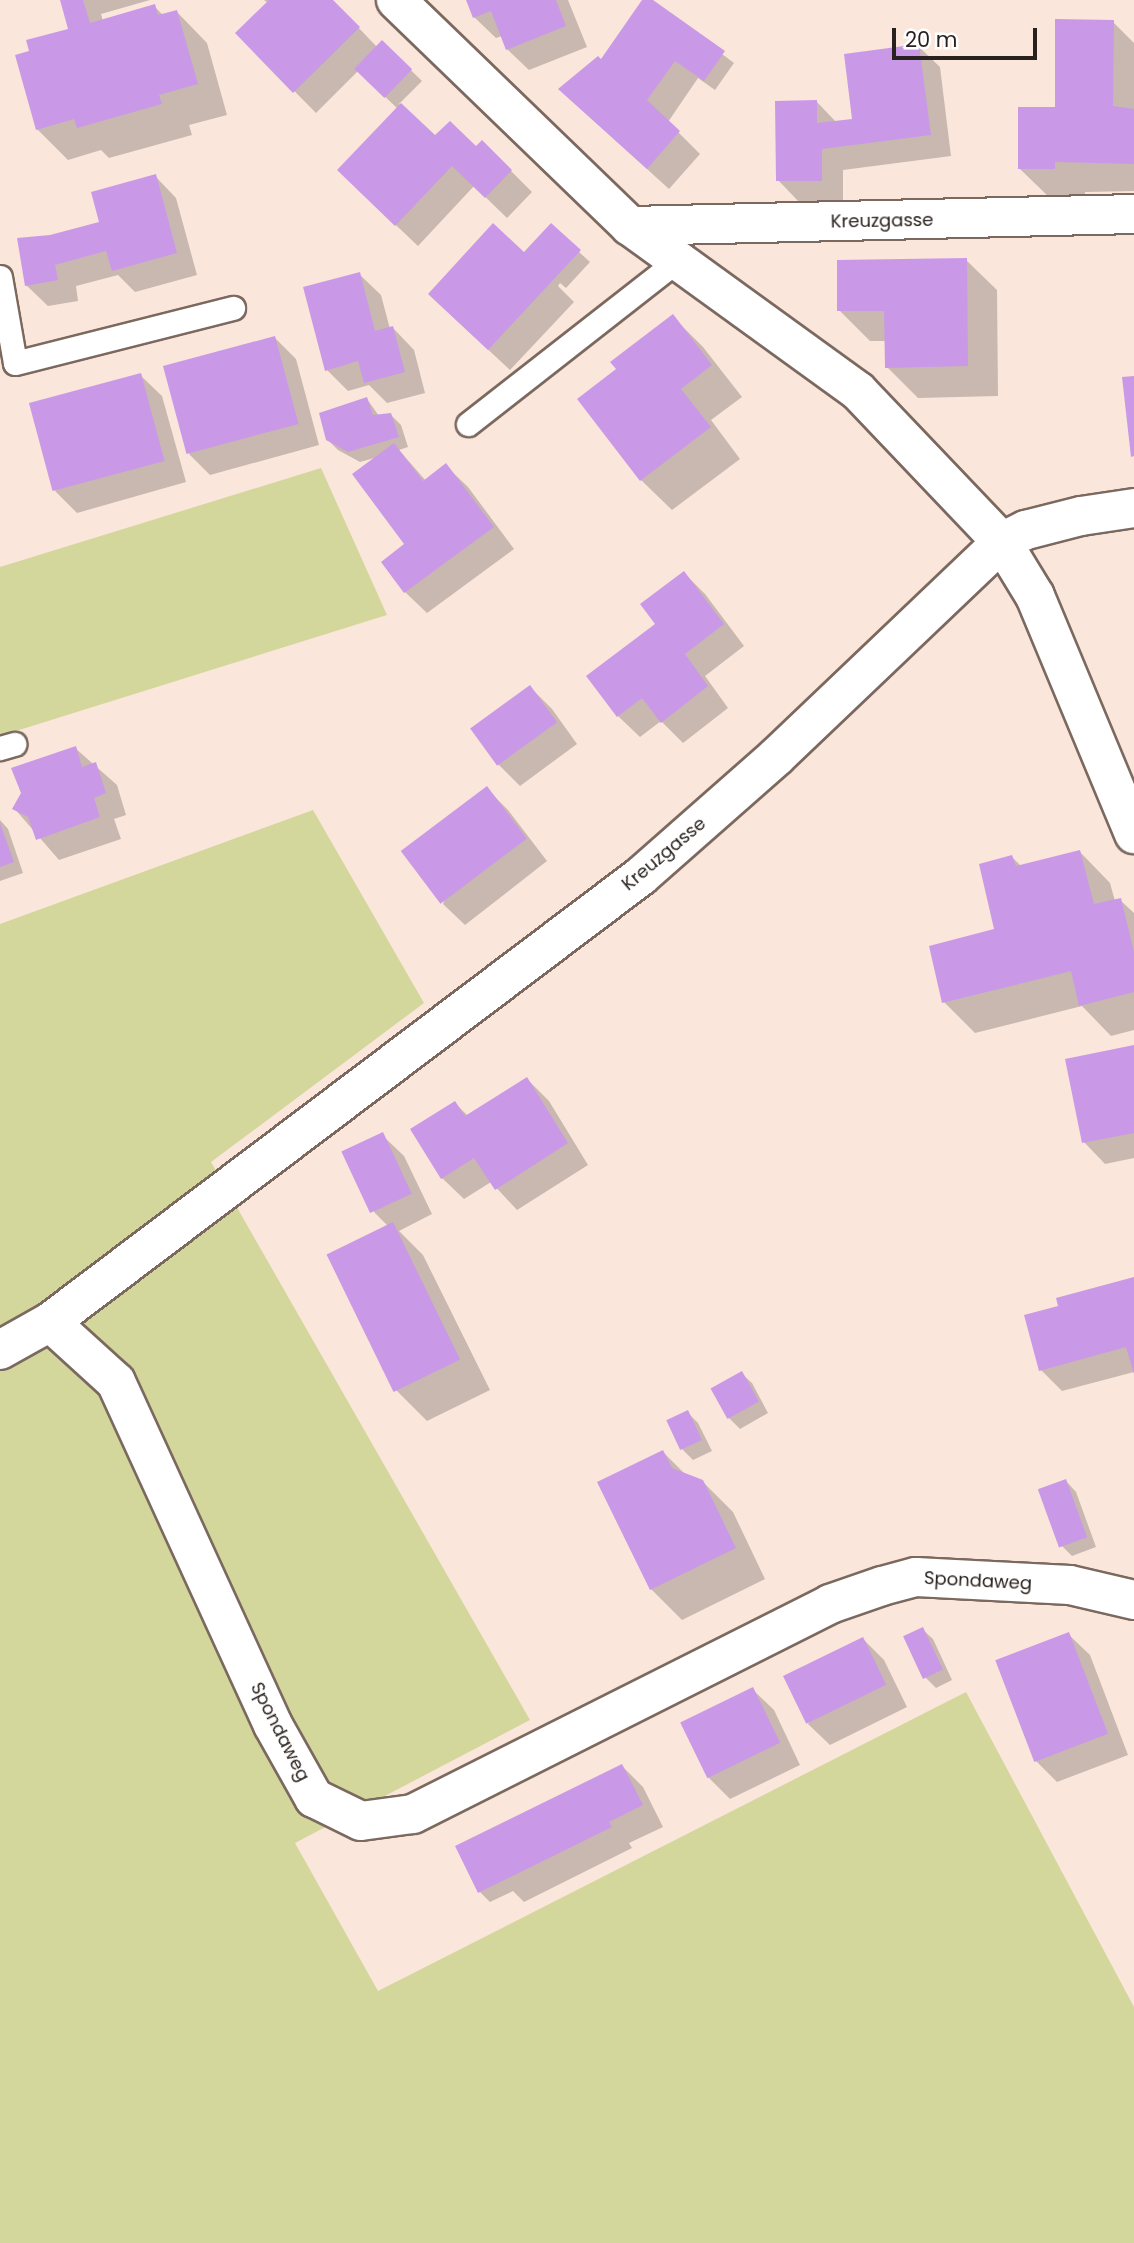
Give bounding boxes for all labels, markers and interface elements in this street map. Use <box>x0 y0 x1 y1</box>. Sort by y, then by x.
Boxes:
scale bar <box>896 14 1041 58</box>
text: 20 m <box>905 25 958 54</box>
street label: Kreuzgasse <box>830 209 934 233</box>
street label: Kreuzgasse <box>618 813 710 895</box>
street label: Spondaweg <box>923 1567 1033 1595</box>
street label: Spondaweg <box>246 1679 314 1785</box>

